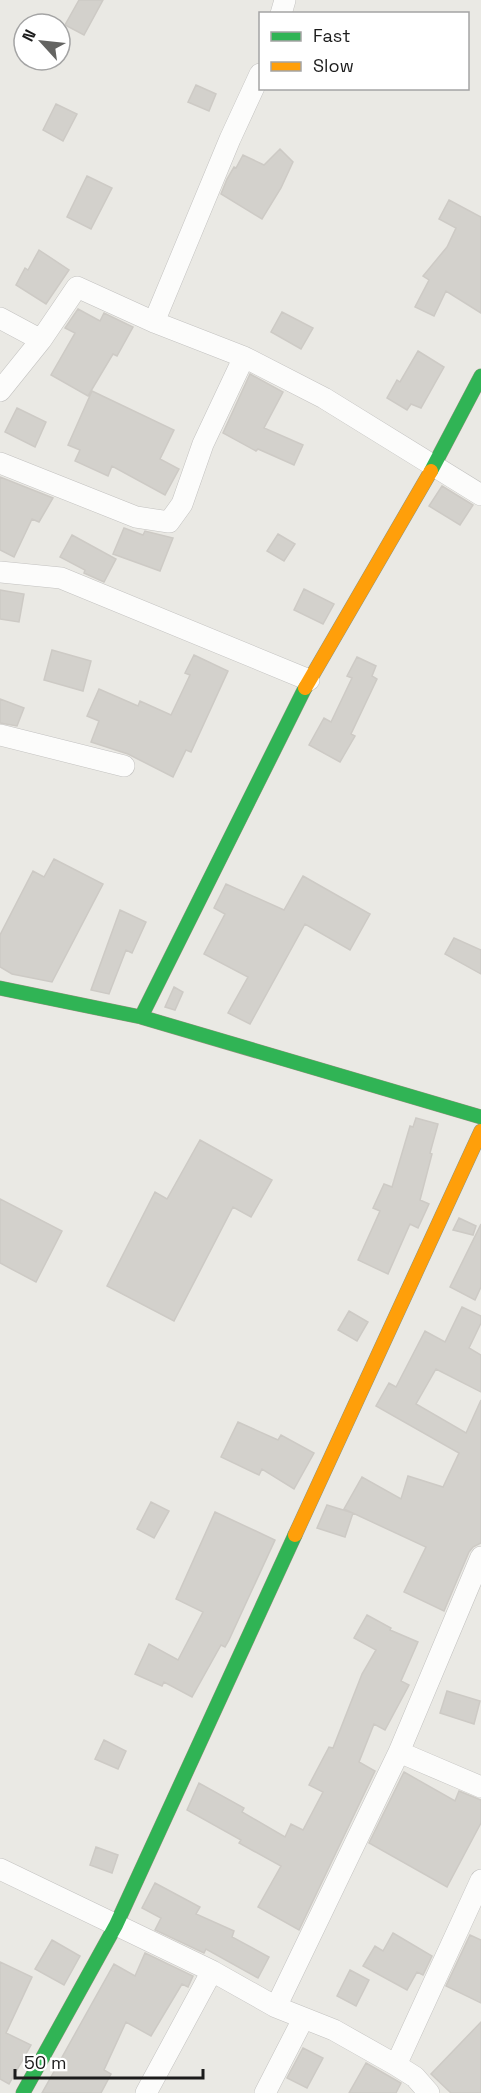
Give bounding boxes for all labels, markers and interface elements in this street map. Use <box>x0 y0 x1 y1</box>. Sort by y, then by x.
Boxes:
north arrow <box>12 12 72 72</box>
legend <box>259 12 469 90</box>
text: Fast <box>313 24 350 47</box>
text: N <box>17 26 41 45</box>
text: Slow <box>313 54 354 77</box>
scale bar <box>15 2042 202 2080</box>
text: 50 m <box>24 2051 66 2074</box>

